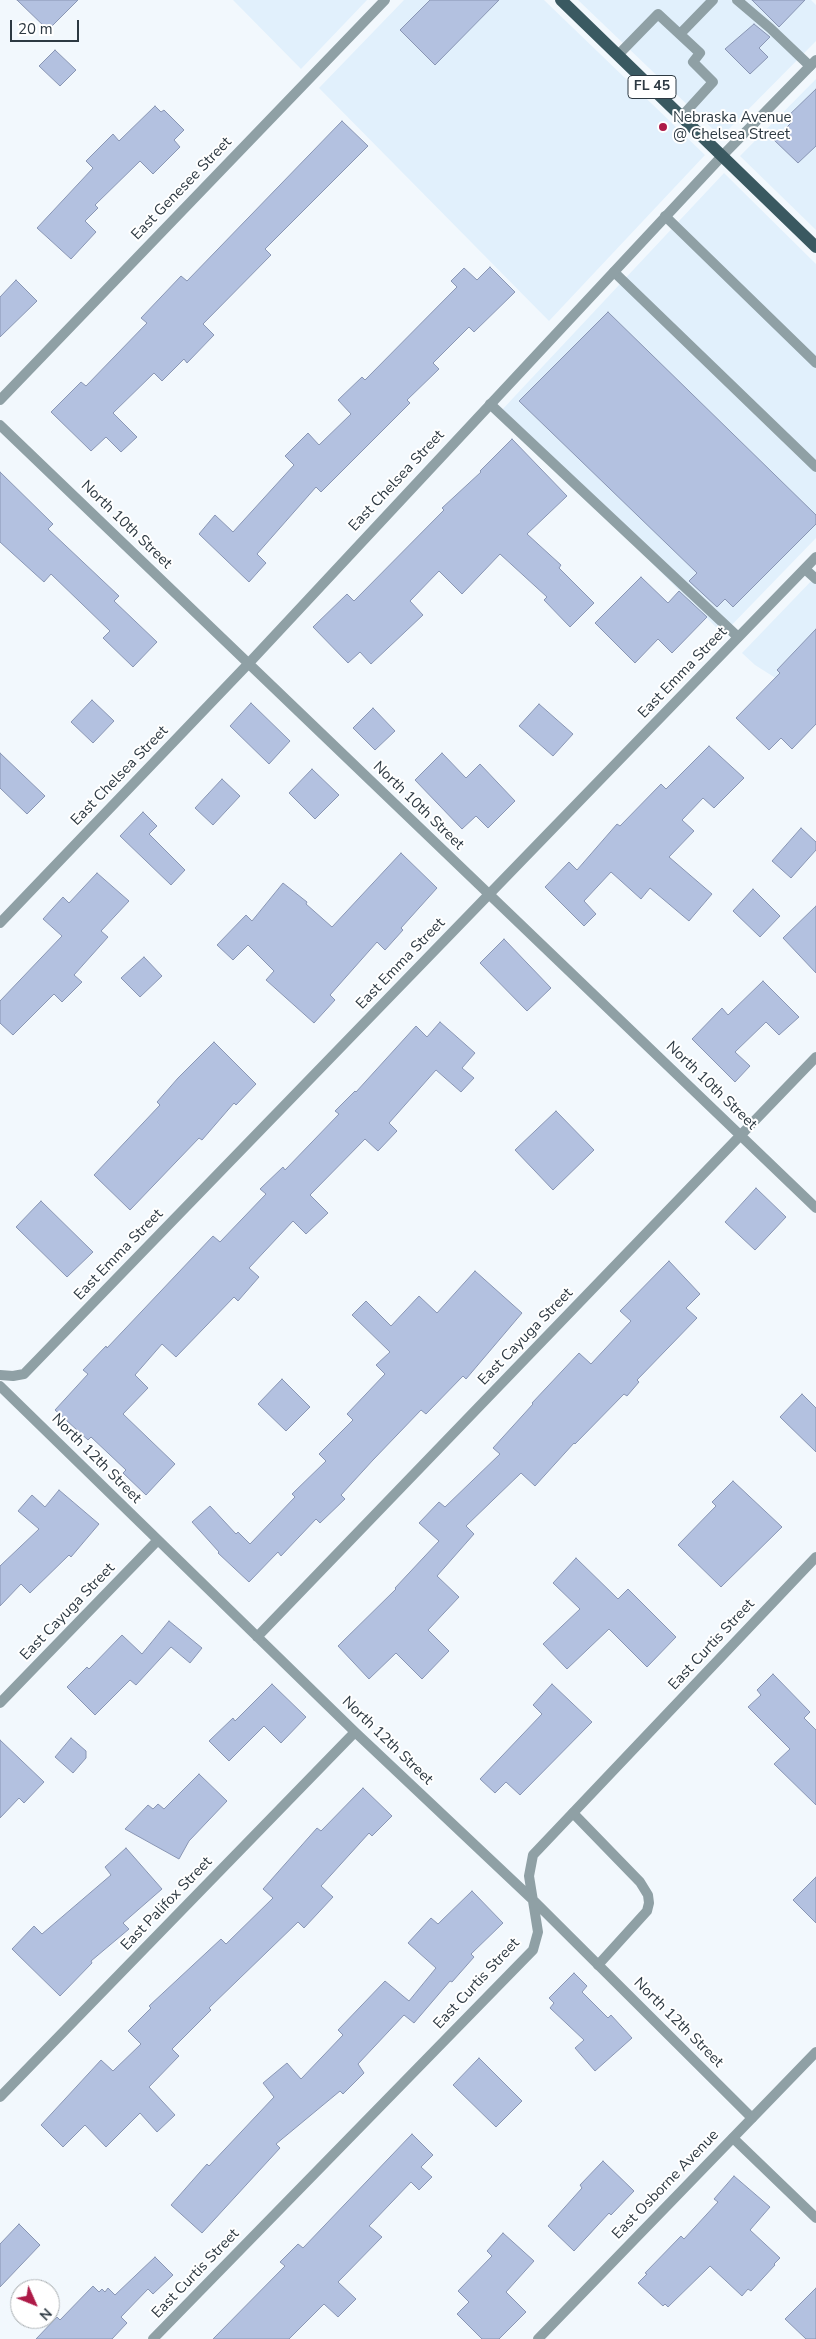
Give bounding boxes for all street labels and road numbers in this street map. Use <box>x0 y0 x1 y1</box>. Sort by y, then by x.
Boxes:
road number: FL 45 <box>628 75 676 98</box>
street label: East Genesee Street <box>128 134 236 244</box>
street label: East Chelsea Street <box>346 427 448 535</box>
street label: North 10th Street <box>77 477 175 573</box>
street label: East Emma Street <box>635 624 731 722</box>
street label: East Chelsea Street <box>68 722 172 830</box>
street label: North 10th Street <box>369 758 467 854</box>
street label: East Emma Street <box>353 915 449 1013</box>
street label: North 10th Street <box>662 1038 760 1134</box>
street label: East Emma Street <box>71 1206 167 1304</box>
street label: East Cayuga Street <box>475 1285 577 1389</box>
street label: North 12th Street <box>47 1410 145 1508</box>
street label: East Cayuga Street <box>17 1560 119 1664</box>
street label: East Curtis Street <box>665 1596 759 1694</box>
street label: North 12th Street <box>338 1693 436 1789</box>
street label: East Palifox Street <box>118 1853 216 1955</box>
street label: East Curtis Street <box>430 1935 524 2033</box>
street label: North 12th Street <box>629 1974 727 2072</box>
street label: East Osborne Avenue <box>609 2126 723 2244</box>
street label: East Curtis Street <box>149 2225 243 2323</box>

